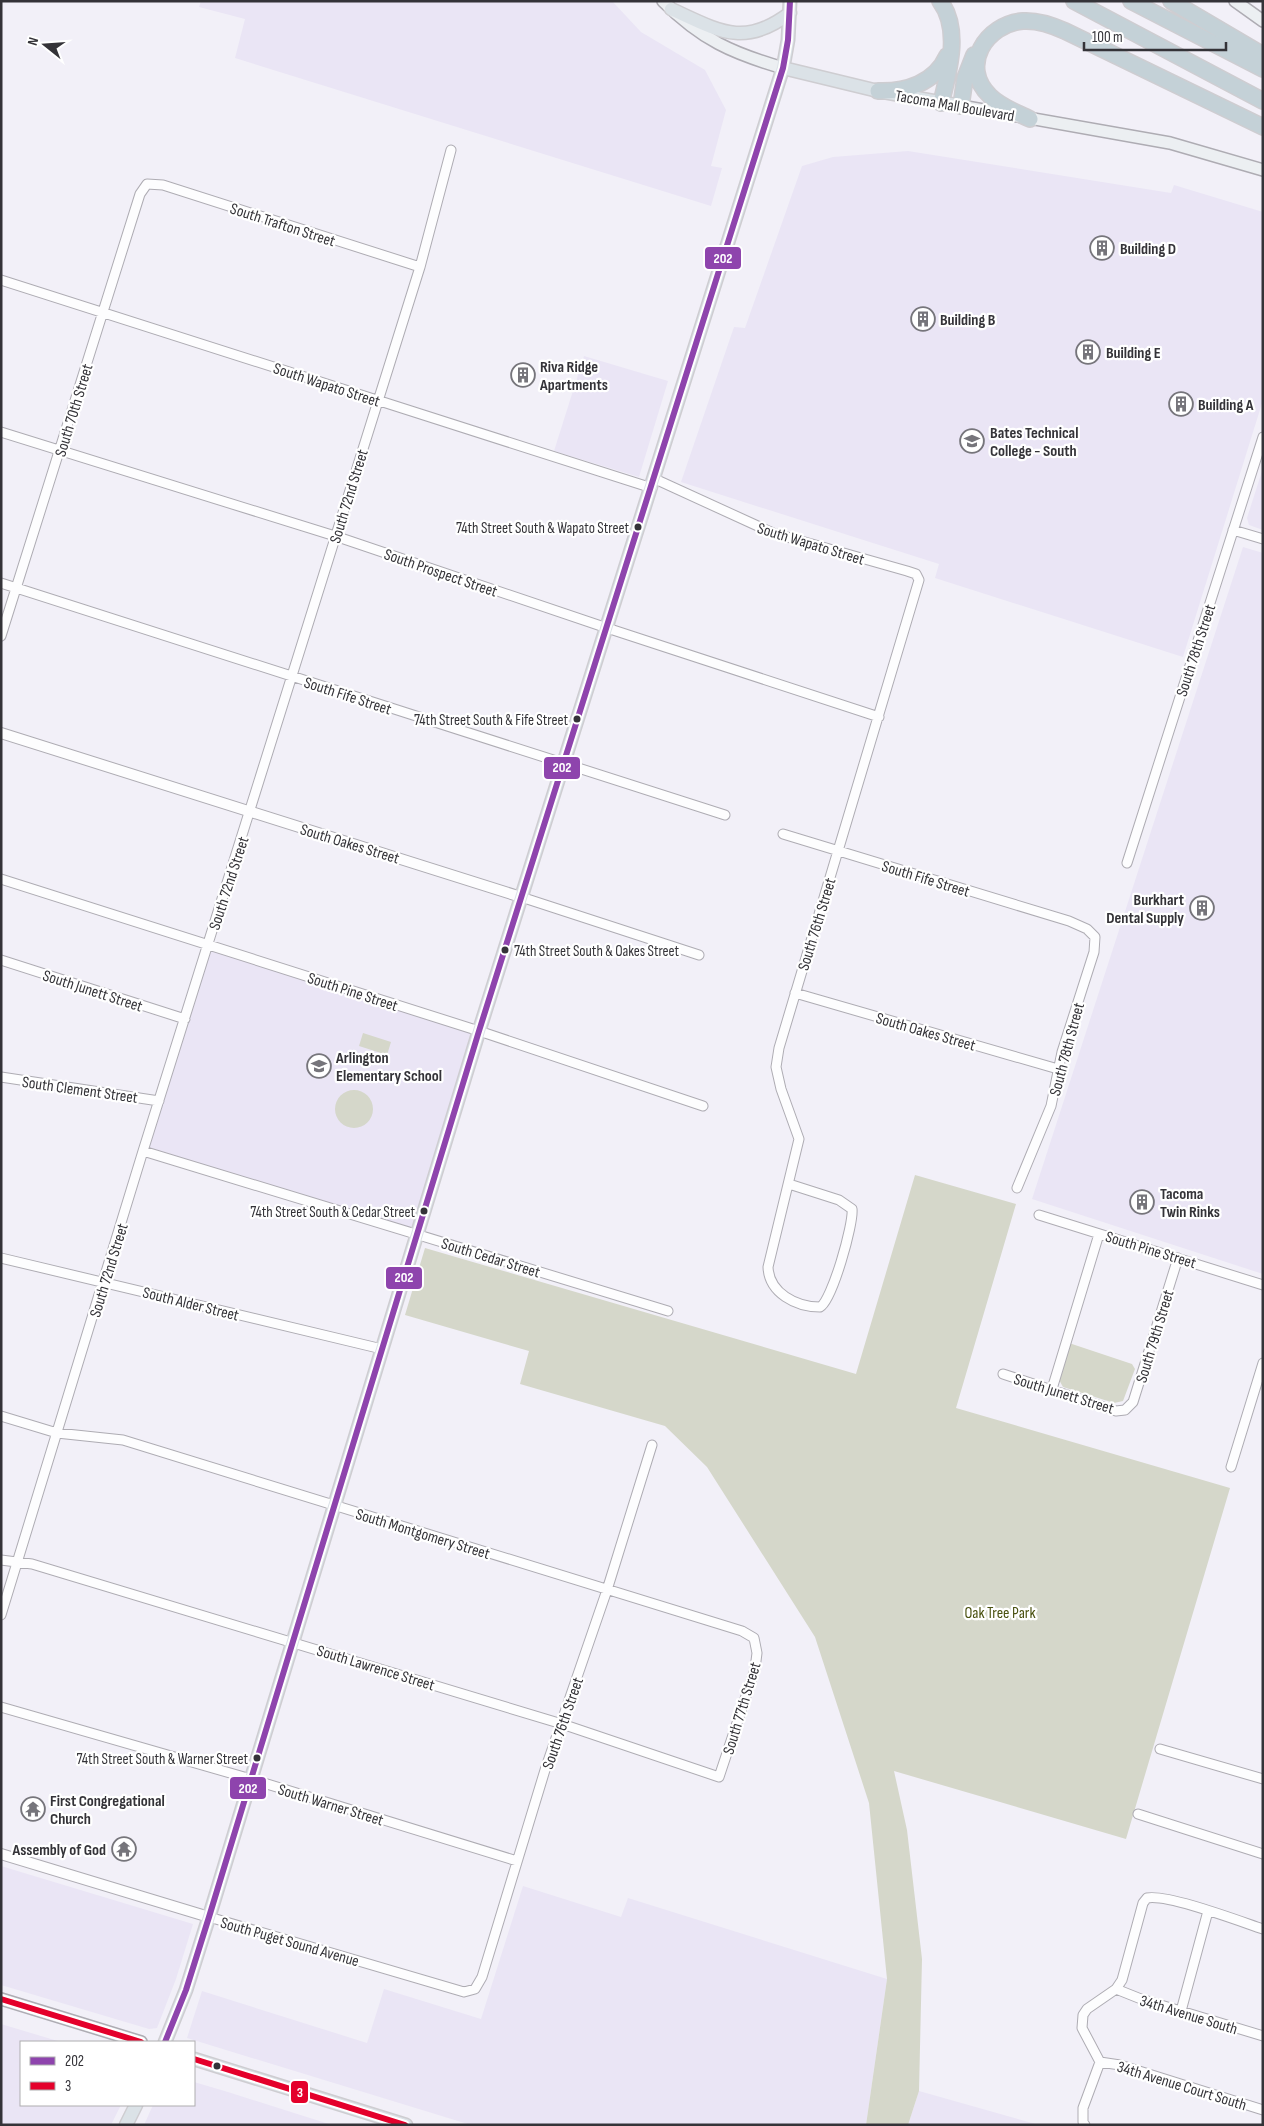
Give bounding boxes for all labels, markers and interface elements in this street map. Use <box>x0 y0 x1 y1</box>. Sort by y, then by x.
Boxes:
north arrow <box>20 20 70 70</box>
scale bar <box>1084 20 1226 52</box>
text: 100 m <box>1092 28 1123 47</box>
text: N <box>24 35 42 47</box>
street label: Tacoma Mall Boulevard <box>894 87 1016 126</box>
street label: South Trafton Street <box>228 199 338 251</box>
building icon: Building D <box>1089 235 1115 261</box>
place label: Building D <box>1120 240 1176 259</box>
line badge: 202 <box>704 246 742 270</box>
text: 202 <box>714 250 732 267</box>
building icon: Building B <box>910 306 936 332</box>
place label: Building B <box>940 311 996 330</box>
building icon: Building E <box>1075 339 1101 365</box>
place label: Building E <box>1106 344 1161 363</box>
place label: Riva Ridge Apartments <box>539 358 608 395</box>
street label: South Wapato Street <box>271 359 382 412</box>
street label: South 70th Street <box>51 362 98 459</box>
building icon: Riva Ridge Apartments <box>510 362 536 388</box>
building icon: Building A <box>1168 391 1194 417</box>
place label: Building A <box>1198 396 1254 415</box>
place label: Bates Technical College - South <box>990 424 1078 461</box>
school or university icon: Bates Technical College - South <box>959 428 985 454</box>
street label: South 72nd Street <box>326 447 373 546</box>
place label: 74th Street South & Wapato Street <box>456 519 629 538</box>
street label: South Wapato Street <box>755 519 867 570</box>
marker: 74th Street South & Wapato Street <box>633 522 643 532</box>
street label: South Prospect Street <box>381 545 500 602</box>
street label: South 78th Street <box>1173 602 1220 699</box>
street label: South Fife Street <box>301 673 394 720</box>
place label: 74th Street South & Fife Street <box>414 711 568 730</box>
marker: 74th Street South & Fife Street <box>572 714 582 724</box>
line badge: 202 <box>543 756 581 780</box>
text: 202 <box>553 759 571 776</box>
street label: South Oakes Street <box>298 820 402 869</box>
street label: South 72nd Street <box>205 834 254 933</box>
street label: South Fife Street <box>879 857 972 902</box>
street label: South 76th Street <box>794 876 841 973</box>
place label: Burkhart Dental Supply <box>1106 891 1184 928</box>
building icon: Burkhart Dental Supply <box>1189 895 1215 921</box>
place label: 74th Street South & Oakes Street <box>514 942 680 961</box>
marker: 74th Street South & Oakes Street <box>500 945 510 955</box>
street label: South Junett Street <box>40 966 145 1017</box>
street label: South Pine Street <box>305 969 400 1016</box>
street label: South 78th Street <box>1046 1001 1089 1098</box>
street label: South Oakes Street <box>874 1009 978 1056</box>
place label: Arlington Elementary School <box>335 1049 442 1086</box>
school or university icon: Arlington Elementary School <box>306 1053 332 1079</box>
street label: South Clement Street <box>21 1073 139 1108</box>
place label: Tacoma Twin Rinks <box>1160 1185 1220 1222</box>
building icon: Tacoma Twin Rinks <box>1129 1189 1155 1215</box>
place label: 74th Street South & Cedar Street <box>250 1203 415 1222</box>
marker: 74th Street South & Cedar Street <box>419 1206 429 1216</box>
street label: South 72nd Street <box>86 1221 133 1320</box>
street label: South Pine Street <box>1103 1228 1198 1273</box>
street label: South Cedar Street <box>439 1234 542 1282</box>
line badge: 202 <box>385 1266 423 1290</box>
text: 202 <box>395 1269 413 1286</box>
street label: South Alder Street <box>141 1283 241 1326</box>
street label: South 79th Street <box>1132 1288 1179 1385</box>
street label: South Junett Street <box>1011 1370 1116 1419</box>
street label: South Montgomery Street <box>353 1505 492 1564</box>
park label: Oak Tree Park <box>964 1604 1036 1623</box>
street label: South Lawrence Street <box>314 1641 437 1695</box>
street label: South 77th Street <box>719 1660 766 1757</box>
street label: South 76th Street <box>539 1675 588 1772</box>
place label: 74th Street South & Warner Street <box>77 1750 248 1769</box>
marker: 74th Street South & Warner Street <box>252 1753 262 1763</box>
line badge: 202 <box>229 1776 267 1800</box>
text: 202 <box>239 1780 257 1797</box>
street label: South Warner Street <box>275 1780 386 1831</box>
place label: First Congregational Church <box>50 1792 165 1829</box>
temple icon: First Congregational Church <box>20 1796 46 1822</box>
temple icon: Assembly of God <box>111 1836 137 1862</box>
place label: Assembly of God <box>12 1841 106 1860</box>
street label: South Puget Sound Avenue <box>218 1914 361 1971</box>
street label: 34th Avenue South <box>1137 1992 1240 2039</box>
legend <box>20 2041 195 2106</box>
text: 202 <box>65 2052 84 2071</box>
street label: 34th Avenue Court South <box>1115 2058 1249 2115</box>
unlabelled marker <box>212 2061 222 2071</box>
text: 3 <box>65 2077 71 2096</box>
line badge: 3 <box>290 2080 309 2104</box>
text: 3 <box>297 2084 303 2101</box>

